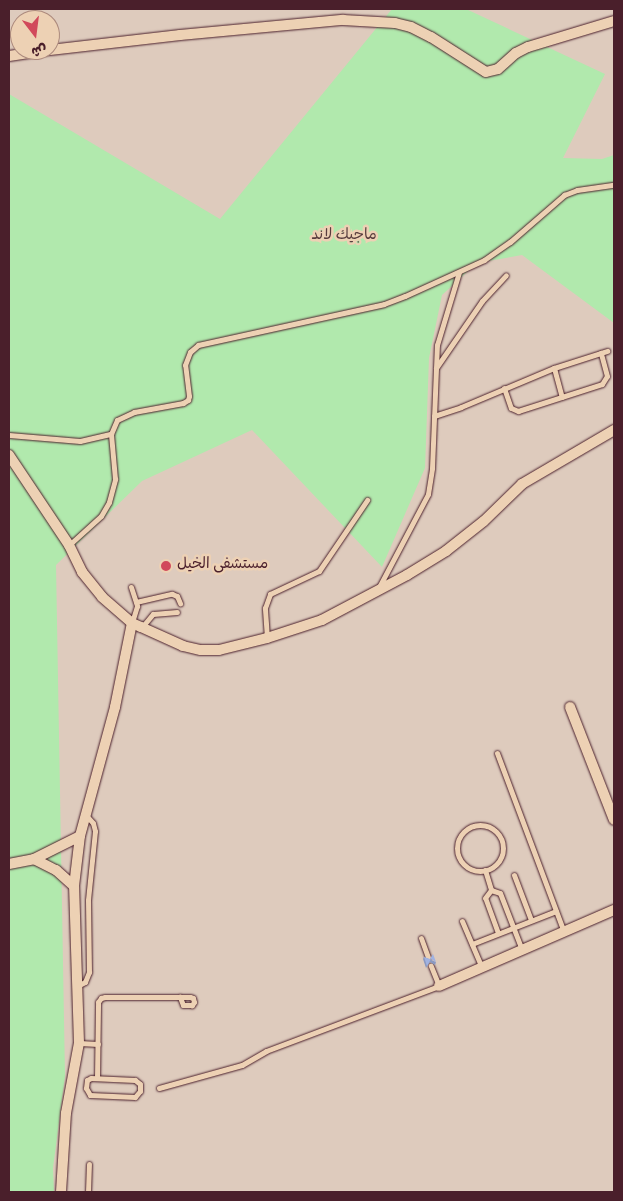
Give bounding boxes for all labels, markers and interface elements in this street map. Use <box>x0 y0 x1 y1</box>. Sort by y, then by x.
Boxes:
north arrow <box>10 10 60 60</box>
text: ش <box>29 39 48 59</box>
park label: ماجيك لاند <box>311 228 377 246</box>
place label: مستشفى الخيل <box>177 557 268 575</box>
marker: مستشفى الخيل <box>159 559 173 573</box>

